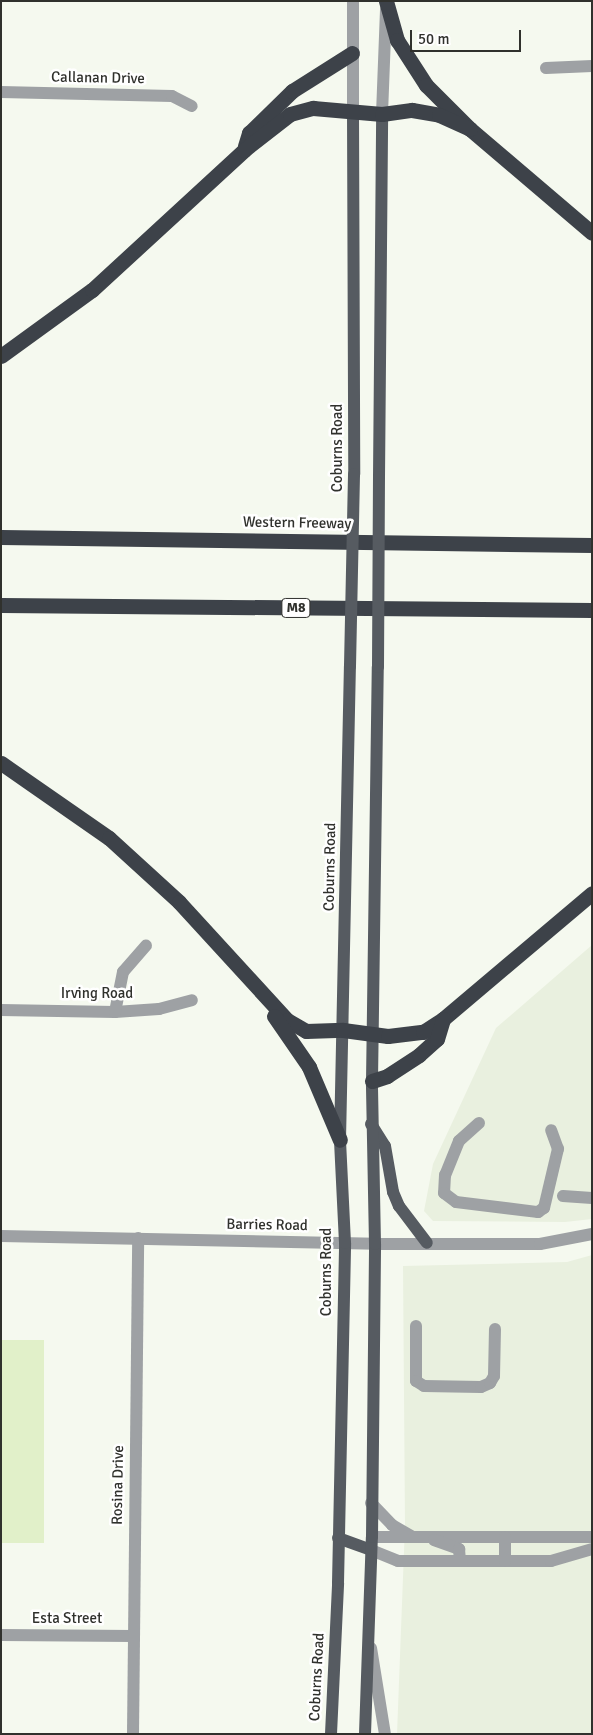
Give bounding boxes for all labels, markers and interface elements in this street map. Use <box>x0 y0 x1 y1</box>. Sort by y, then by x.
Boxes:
scale bar <box>413 20 524 52</box>
text: 50 m <box>418 30 449 48</box>
street label: Callanan Drive <box>51 68 145 88</box>
street label: Coburns Road <box>329 404 347 492</box>
street label: Western Freeway <box>243 513 351 533</box>
road number: M8 <box>281 596 311 620</box>
street label: Coburns Road <box>320 823 340 911</box>
street label: Irving Road <box>61 985 133 1003</box>
street label: Barries Road <box>226 1215 308 1235</box>
street label: Coburns Road <box>318 1228 336 1316</box>
street label: Rosina Drive <box>108 1445 128 1525</box>
street label: Esta Street <box>32 1610 102 1628</box>
street label: Coburns Road <box>306 1632 328 1722</box>

